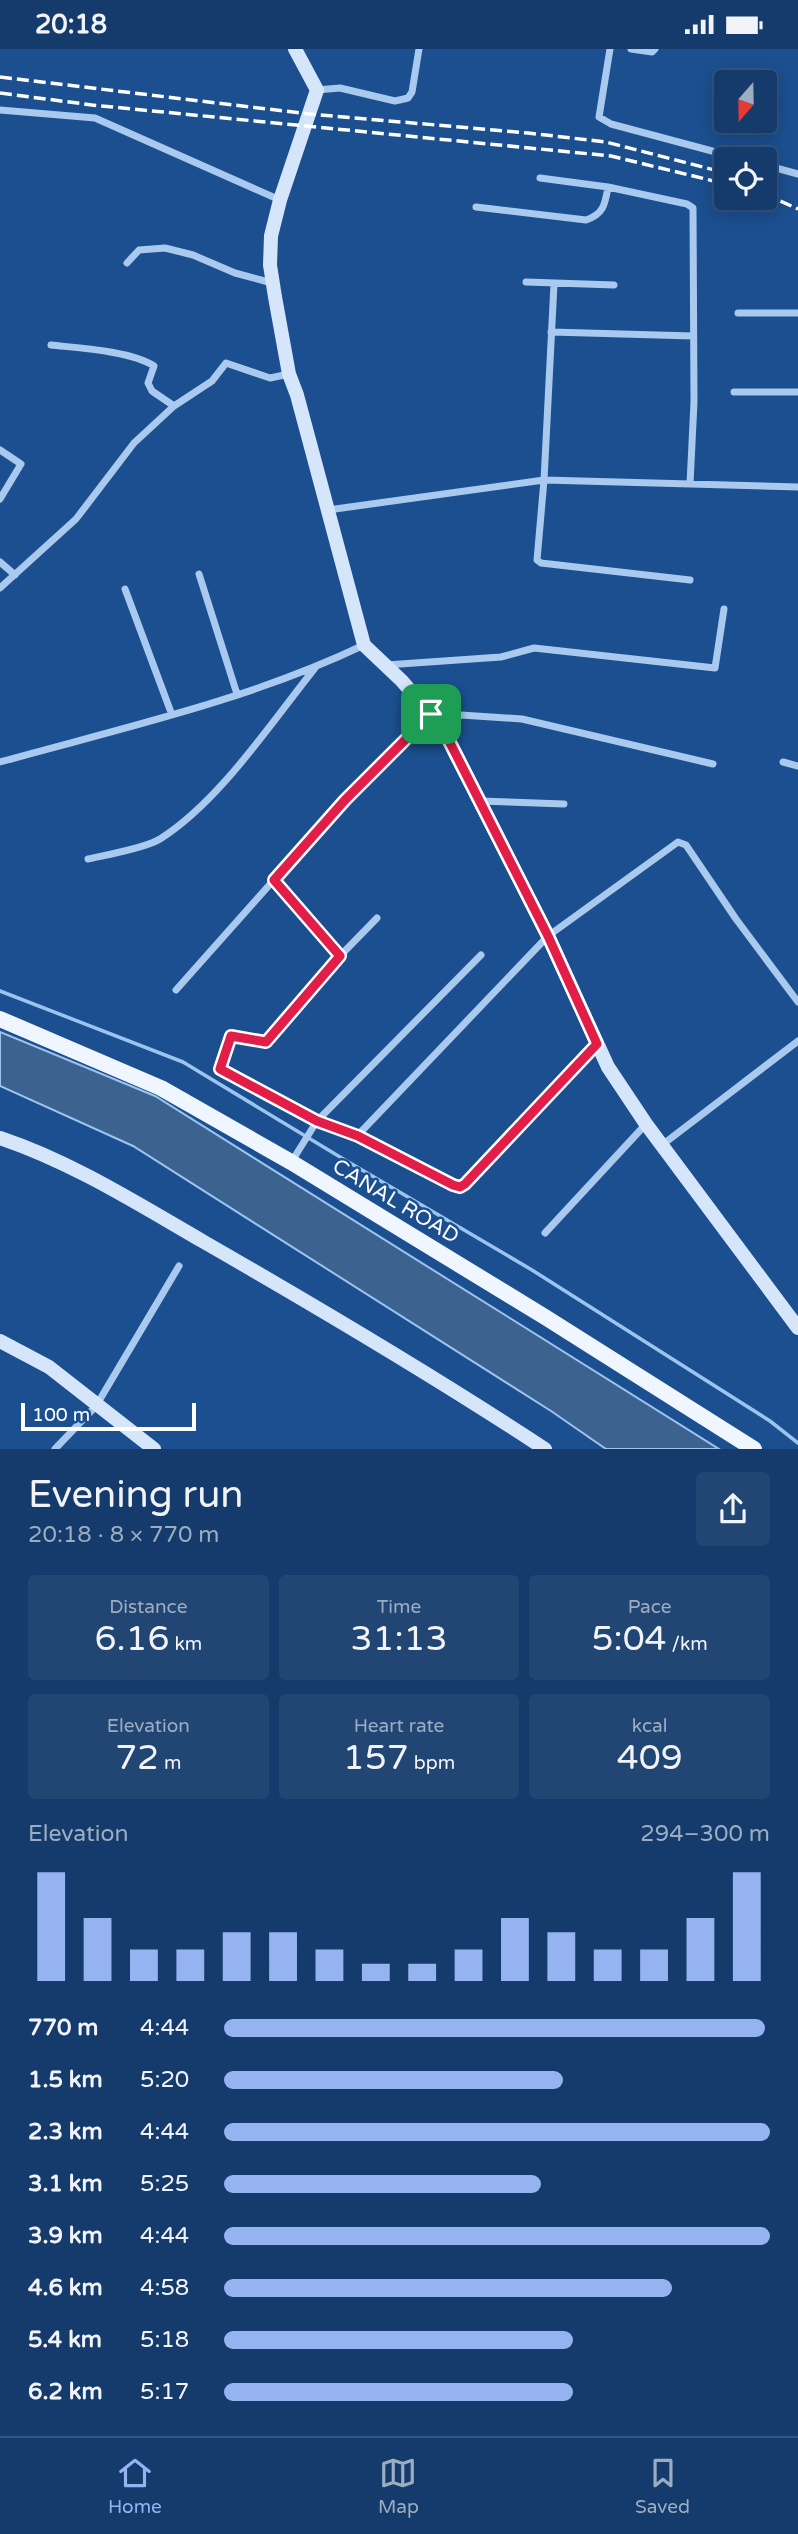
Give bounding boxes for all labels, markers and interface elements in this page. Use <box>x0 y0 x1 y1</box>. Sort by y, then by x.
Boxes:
text: 20:18 <box>35 9 107 40</box>
north arrow <box>714 70 777 133</box>
map controls <box>714 70 777 210</box>
button: locate <box>714 147 777 210</box>
pin <box>401 684 461 744</box>
icon: arrive <box>412 695 450 733</box>
street label: CANAL ROAD <box>328 1154 464 1249</box>
scale bar <box>21 1400 196 1432</box>
text: 100 m <box>32 1404 90 1426</box>
text: Evening run <box>28 1472 243 1518</box>
button: share <box>696 1472 770 1546</box>
text: 20:18 · 8 × 770 m <box>28 1521 219 1549</box>
text: Distance <box>109 1596 187 1618</box>
text: Time <box>377 1596 421 1618</box>
text: Pace <box>628 1596 672 1618</box>
text: 6.16 <box>94 1618 169 1660</box>
text: 31:13 <box>350 1618 448 1660</box>
text: 5:04 <box>592 1618 667 1660</box>
text: km <box>169 1633 202 1655</box>
text: /km <box>667 1633 708 1655</box>
text: Elevation <box>107 1715 190 1737</box>
text: Heart rate <box>354 1715 444 1737</box>
text: kcal <box>632 1715 668 1737</box>
text: 72 <box>115 1737 159 1779</box>
text: 157 <box>343 1737 409 1779</box>
text: 409 <box>617 1737 683 1779</box>
text: m <box>159 1752 182 1774</box>
text: bpm <box>409 1752 455 1774</box>
text: Elevation <box>28 1820 129 1848</box>
text: 294–300 m <box>640 1820 770 1848</box>
text: 770 m <box>28 2014 98 2042</box>
text: 4:44 <box>140 2014 189 2042</box>
text: 1.5 km <box>28 2066 103 2094</box>
text: 5:20 <box>140 2066 189 2094</box>
text: 2.3 km <box>28 2118 103 2146</box>
text: 4:44 <box>140 2118 189 2146</box>
text: 3.1 km <box>28 2170 103 2198</box>
text: 5:25 <box>140 2170 189 2198</box>
text: 3.9 km <box>28 2222 103 2250</box>
text: 4:44 <box>140 2222 189 2250</box>
text: 4.6 km <box>28 2274 103 2302</box>
text: 4:58 <box>140 2274 189 2302</box>
text: 5.4 km <box>28 2326 102 2354</box>
text: 5:18 <box>140 2326 189 2354</box>
text: 6.2 km <box>28 2378 103 2406</box>
text: 5:17 <box>140 2378 189 2406</box>
tab: Home <box>108 2454 162 2518</box>
tab: Map <box>378 2454 419 2518</box>
tab: Saved <box>635 2454 690 2518</box>

